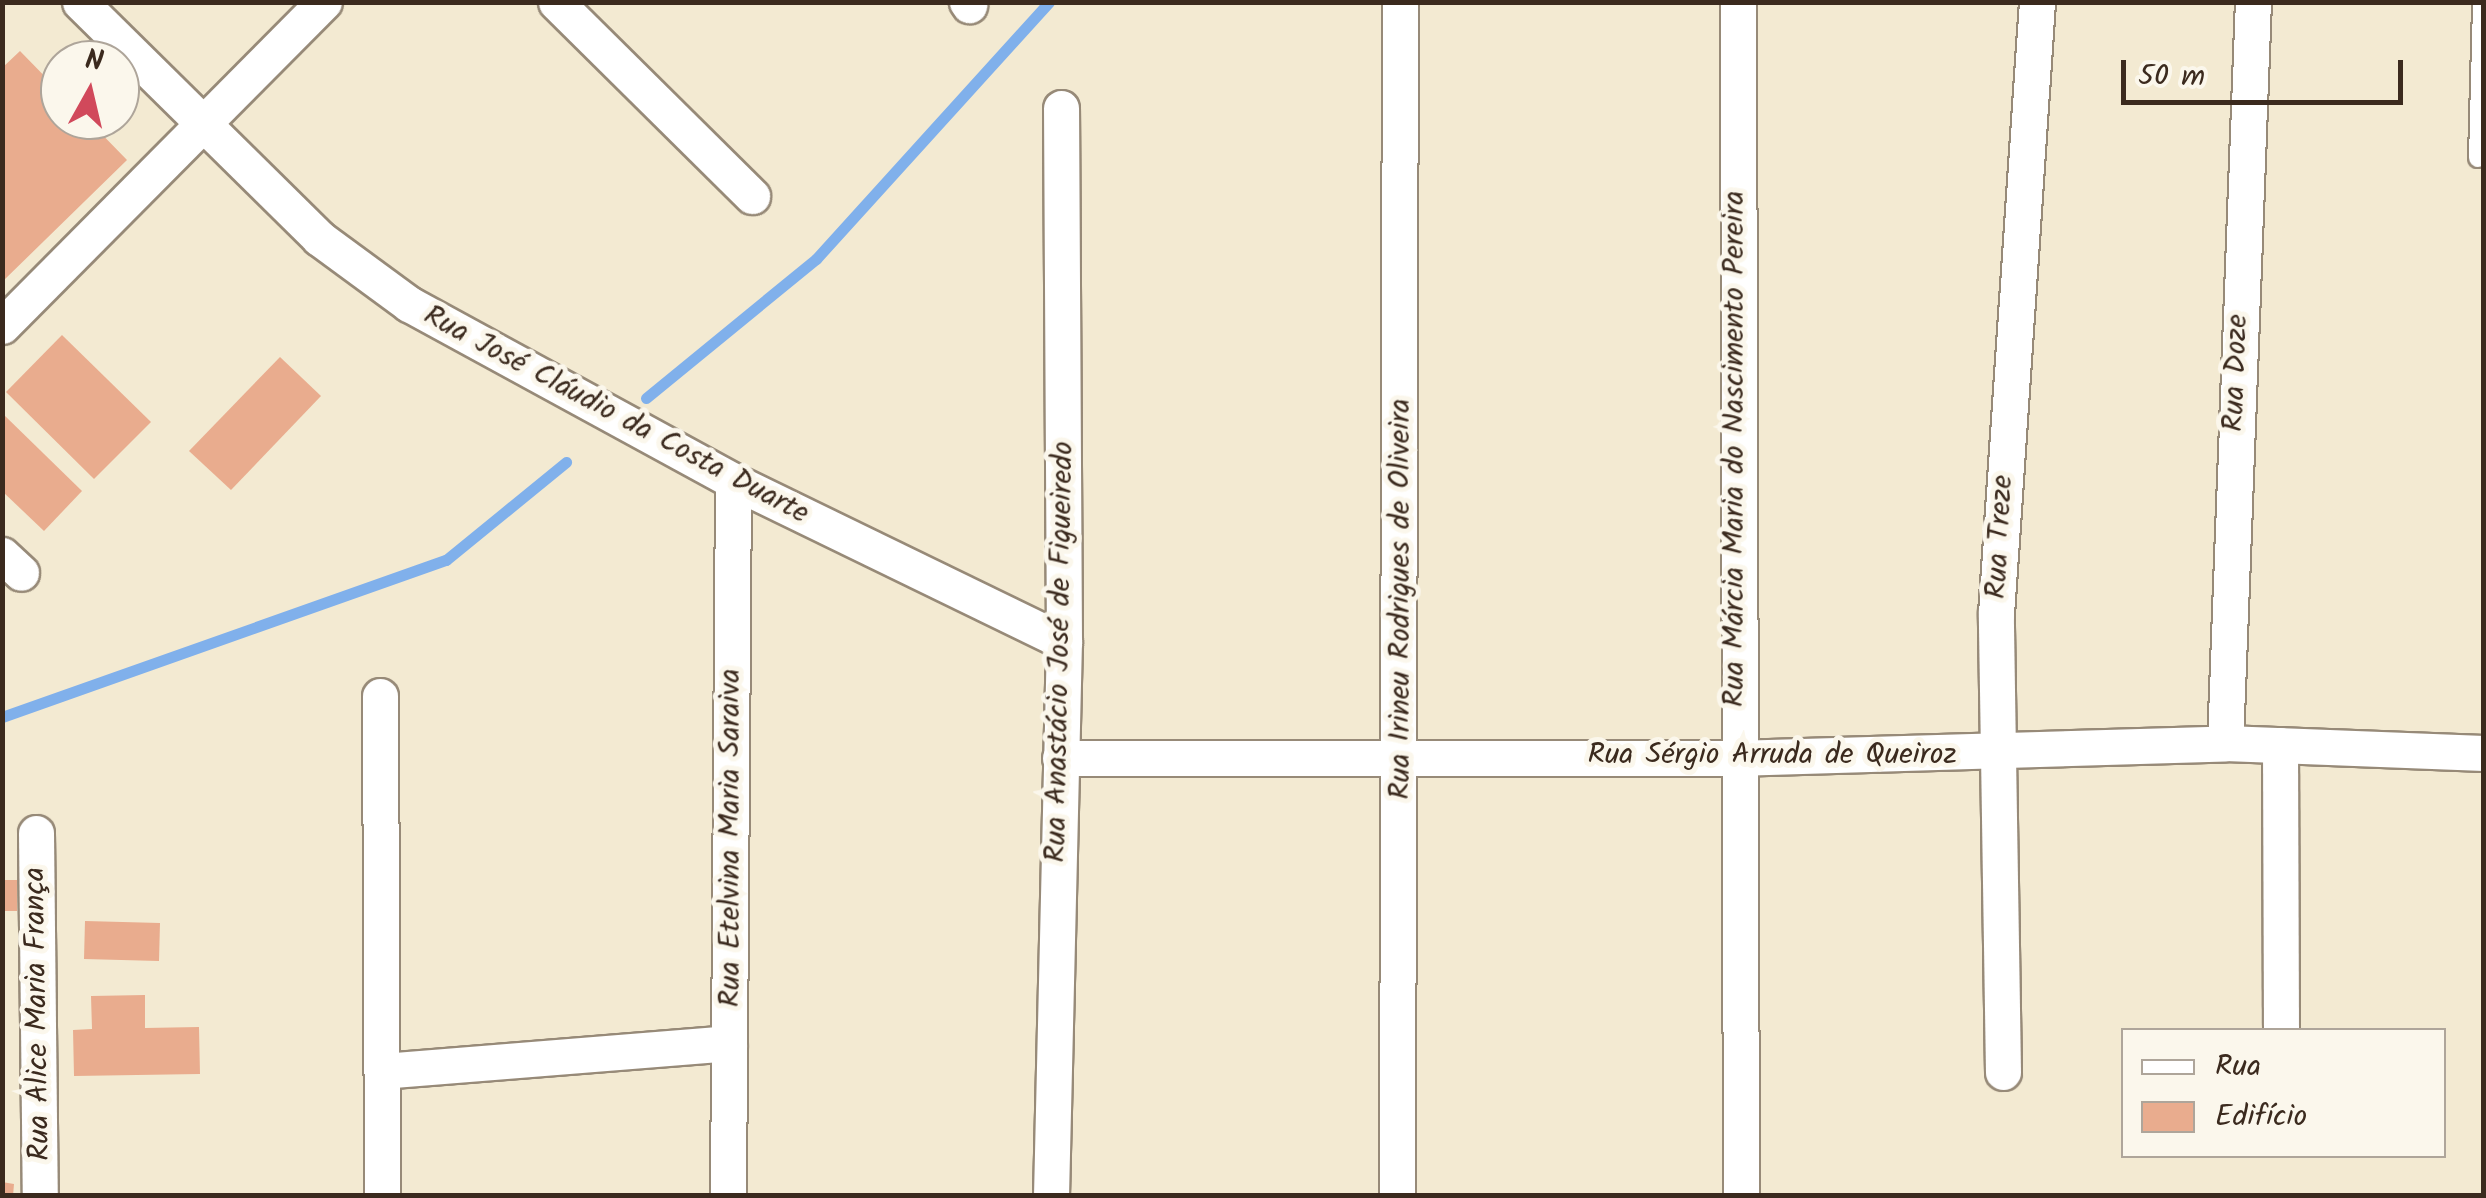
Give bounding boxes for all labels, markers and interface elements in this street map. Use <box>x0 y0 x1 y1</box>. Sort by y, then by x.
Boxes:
text: N <box>82 38 106 85</box>
north arrow <box>40 40 140 140</box>
scale bar <box>2126 40 2408 102</box>
text: 50 m <box>2138 53 2205 101</box>
street label: Rua Márcia Maria do Nascimento Pereira <box>1717 191 1753 707</box>
street label: Rua José Cláudio da Costa Duarte <box>417 298 815 532</box>
street label: Rua Doze <box>2216 314 2256 432</box>
street label: Rua Irineu Rodrigues de Oliveira <box>1383 398 1419 800</box>
street label: Rua Anastácio José de Figueiredo <box>1038 441 1082 863</box>
street label: Rua Treze <box>1979 474 2021 600</box>
street label: Rua Etelvina Maria Saraiva <box>713 669 749 1007</box>
street label: Rua Sérgio Arruda de Queiroz <box>1587 737 1957 773</box>
street label: Rua Alice Maria França <box>17 867 59 1161</box>
legend <box>2121 1028 2446 1158</box>
text: Rua <box>2215 1043 2261 1091</box>
text: Edifício <box>2215 1093 2307 1141</box>

